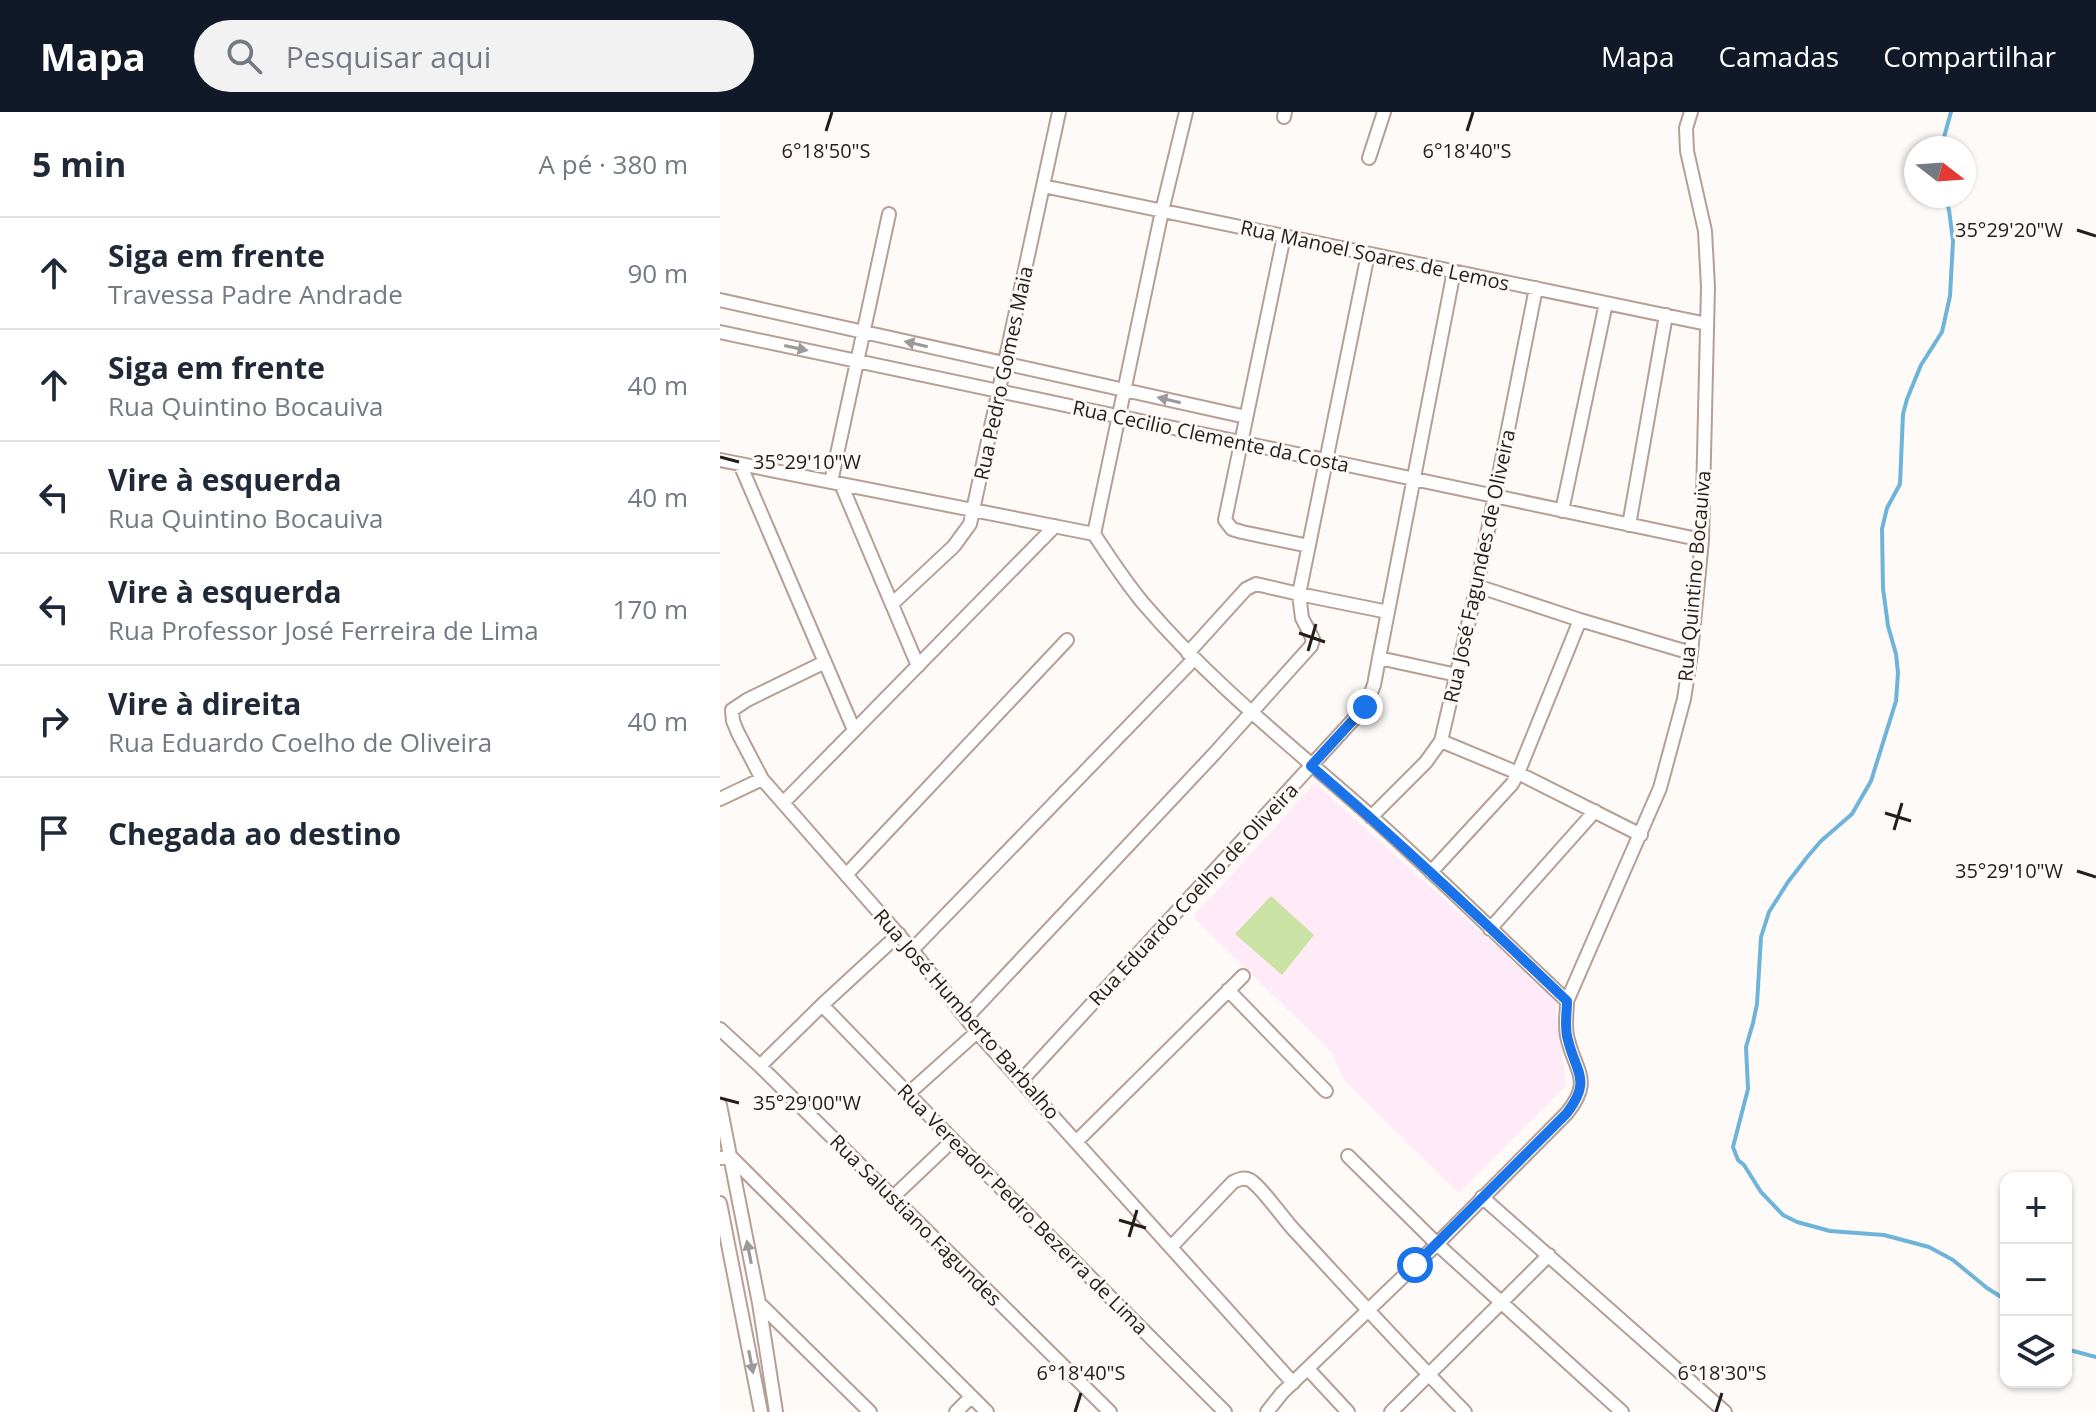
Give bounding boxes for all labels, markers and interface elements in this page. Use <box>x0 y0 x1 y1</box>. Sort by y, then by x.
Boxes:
search box <box>194 20 754 92</box>
text: Mapa <box>40 30 146 82</box>
icon: search <box>222 34 266 78</box>
text: Pesquisar aqui <box>286 36 491 77</box>
text: Mapa <box>1601 37 1674 75</box>
text: Camadas <box>1718 37 1839 75</box>
text: Compartilhar <box>1883 37 2056 75</box>
north arrow <box>1904 136 1976 208</box>
text: 6°18'50"S <box>781 137 871 164</box>
text: 6°18'40"S <box>1422 137 1512 164</box>
text: 5 min <box>32 141 126 187</box>
text: A pé · 380 m <box>539 146 688 182</box>
street label: Rua Manoel Soares de Lemos <box>1238 213 1512 297</box>
text: 35°29'20"W <box>1955 216 2064 243</box>
text: Siga em frente <box>108 235 325 276</box>
icon: ahead <box>32 251 76 295</box>
text: 90 m <box>627 255 688 291</box>
street label: Rua Pedro Gomes Maia <box>967 264 1039 482</box>
text: Travessa Padre Andrade <box>108 276 403 312</box>
one-way arrow <box>903 337 928 350</box>
one-way arrow <box>784 342 809 355</box>
text: Siga em frente <box>108 347 325 388</box>
icon: ahead <box>32 363 76 407</box>
text: 40 m <box>627 367 688 403</box>
text: Rua Quintino Bocauiva <box>108 388 383 424</box>
street label: Rua Cecilio Clemente da Costa <box>1070 393 1352 479</box>
one-way arrow <box>1157 393 1182 406</box>
street label: Rua José Fagundes de Oliveira <box>1437 427 1521 705</box>
text: 35°29'10"W <box>753 448 862 475</box>
text: Vire à esquerda <box>108 459 342 500</box>
street label: Rua Quintino Bocauiva <box>1671 469 1717 683</box>
icon: left <box>32 475 76 519</box>
text: 40 m <box>627 479 688 515</box>
text: Rua Quintino Bocauiva <box>108 500 383 536</box>
text: Vire à esquerda <box>108 571 342 612</box>
icon: left <box>32 587 76 631</box>
text: 170 m <box>613 591 688 627</box>
text: Rua Professor José Ferreira de Lima <box>108 612 539 648</box>
text: Vire à direita <box>108 683 302 724</box>
route end <box>1347 689 1383 725</box>
icon: right <box>32 699 76 743</box>
text: 40 m <box>627 703 688 739</box>
text: Rua Eduardo Coelho de Oliveira <box>108 724 492 760</box>
street label: Rua Eduardo Coelho de Oliveira <box>1082 777 1304 1011</box>
icon: arrive <box>32 811 76 855</box>
text: Chegada ao destino <box>108 813 401 854</box>
text: 35°29'10"W <box>1955 857 2064 884</box>
street label: Rua José Humberto Barbalho <box>868 903 1066 1125</box>
street label: Rua Vereador Pedro Bezerra de Lima <box>892 1078 1154 1340</box>
text: 35°29'00"W <box>753 1089 862 1116</box>
street label: Rua Salustiano Fagundes <box>824 1128 1008 1312</box>
map controls <box>2000 1172 2072 1388</box>
button: + <box>2000 1172 2072 1244</box>
one-way arrow <box>742 1240 755 1265</box>
button: − <box>2000 1244 2072 1316</box>
route start <box>1397 1247 1433 1283</box>
button: layers <box>2000 1316 2072 1388</box>
one-way arrow <box>746 1349 758 1374</box>
text: 6°18'40"S <box>1036 1359 1126 1386</box>
text: 6°18'30"S <box>1677 1359 1767 1386</box>

